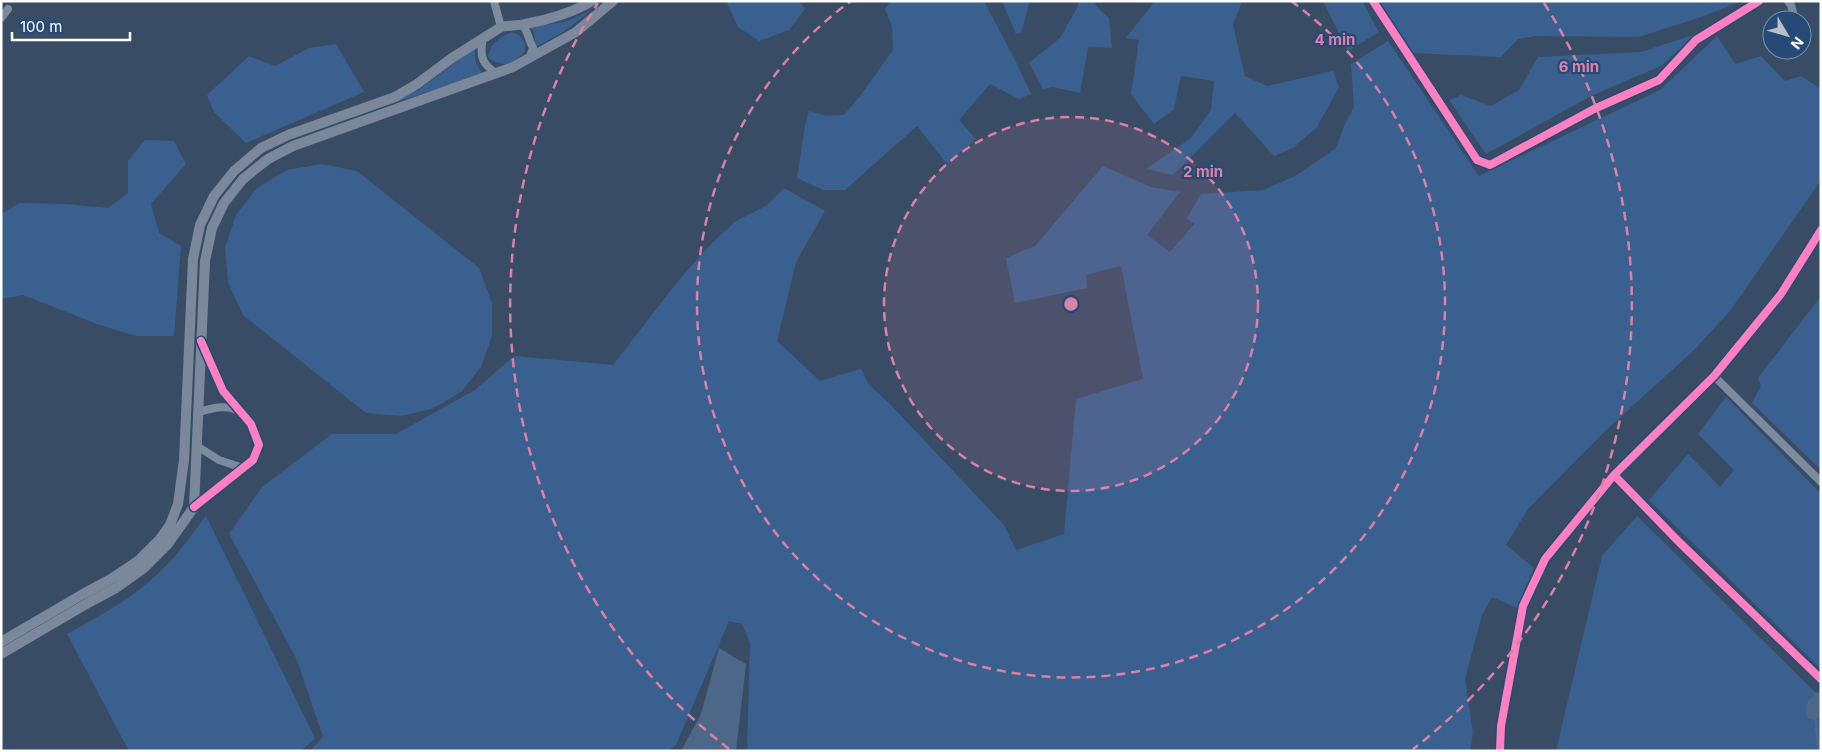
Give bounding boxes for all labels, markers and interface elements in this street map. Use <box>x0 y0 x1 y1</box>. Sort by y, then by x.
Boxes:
scale bar <box>12 10 130 42</box>
north arrow <box>1762 10 1812 60</box>
text: 100 m <box>20 17 62 36</box>
text: 4 min <box>1315 30 1355 49</box>
text: N <box>1788 34 1808 53</box>
text: 6 min <box>1559 57 1599 76</box>
text: 2 min <box>1183 162 1223 181</box>
centre of rings <box>1062 295 1080 313</box>

